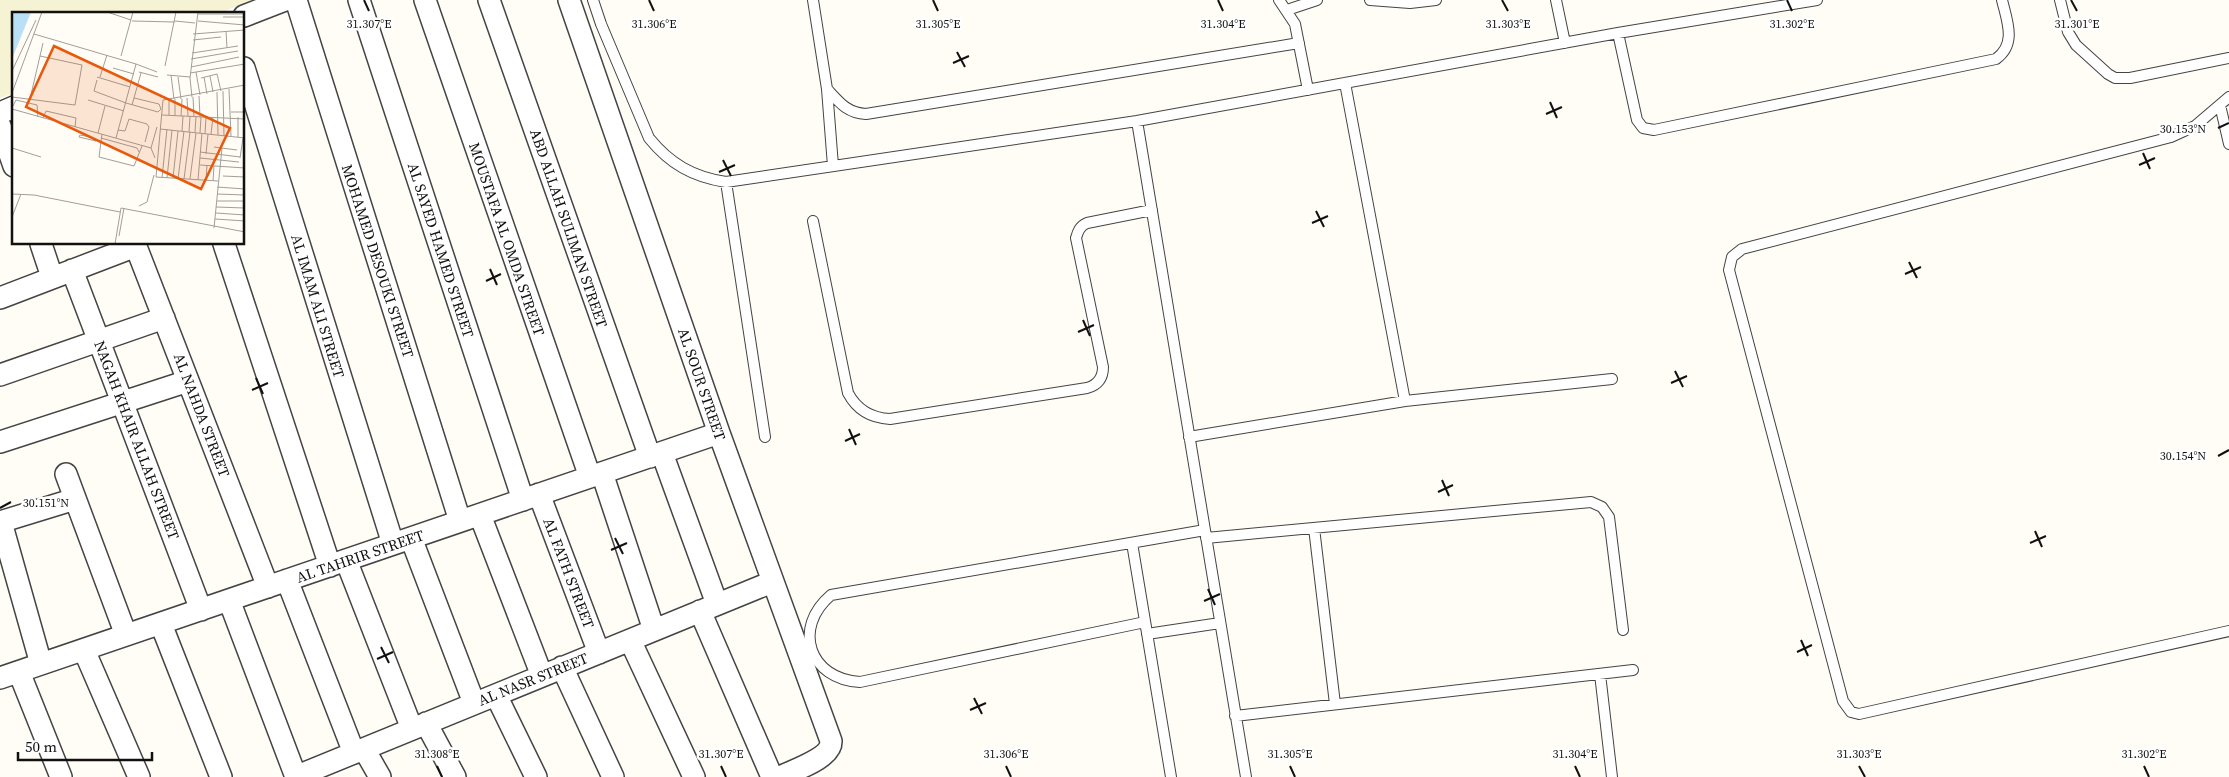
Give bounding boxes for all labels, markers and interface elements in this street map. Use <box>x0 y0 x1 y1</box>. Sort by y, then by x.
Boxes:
inset map <box>12 12 245 245</box>
text: 31.307°E <box>347 16 391 32</box>
text: 31.306°E <box>632 16 676 32</box>
text: 31.305°E <box>916 16 960 32</box>
text: 31.304°E <box>1201 16 1245 32</box>
text: 31.303°E <box>1486 16 1530 32</box>
text: 31.302°E <box>1770 16 1814 32</box>
text: 31.301°E <box>2055 16 2099 32</box>
text: 30.153°N <box>2160 121 2206 137</box>
street label: ABD ALLAH SULIMAN STREET <box>525 126 613 330</box>
street label: MOUSTAFA AL OMDA STREET <box>464 139 550 339</box>
street label: AL SAYED HAMED STREET <box>403 160 479 340</box>
street label: MOHAMED DESOUKI STREET <box>337 162 419 360</box>
street label: AL IMAM ALI STREET <box>286 232 350 380</box>
street label: AL SOUR STREET <box>673 325 731 443</box>
street label: NAGAH KHAIR ALLAH STREET <box>89 338 185 542</box>
street label: AL NAHDA STREET <box>169 350 235 480</box>
text: 30.154°N <box>2160 448 2206 464</box>
text: 30.151°N <box>23 495 69 511</box>
street label: AL FATH STREET <box>538 515 600 631</box>
street label: AL TAHRIR STREET <box>293 524 427 588</box>
street label: AL NASR STREET <box>475 647 591 711</box>
scale bar <box>18 730 151 762</box>
text: 50 m <box>25 736 57 757</box>
text: 31.308°E <box>415 746 459 762</box>
text: 31.307°E <box>699 746 743 762</box>
text: 31.306°E <box>984 746 1028 762</box>
text: 31.305°E <box>1268 746 1312 762</box>
text: 31.304°E <box>1553 746 1597 762</box>
text: 31.303°E <box>1837 746 1881 762</box>
text: 31.302°E <box>2122 746 2166 762</box>

